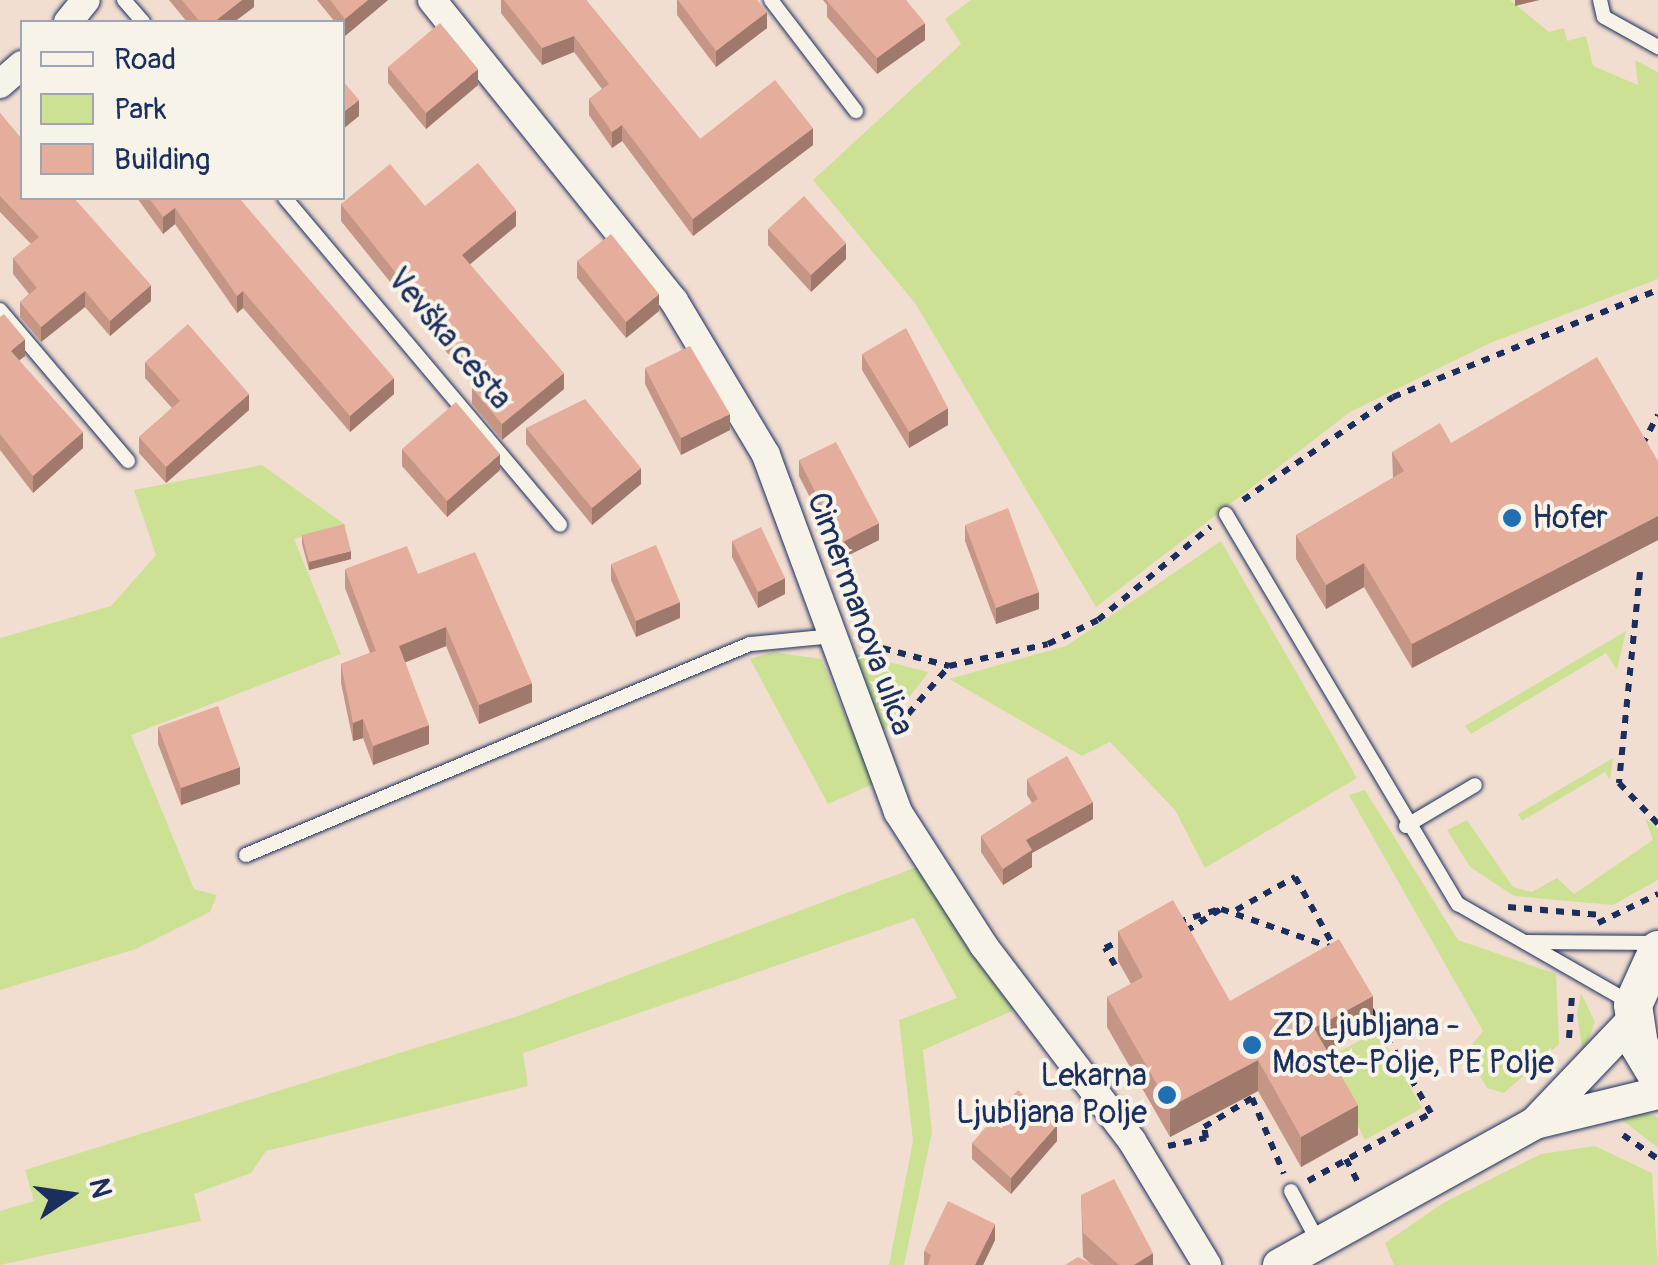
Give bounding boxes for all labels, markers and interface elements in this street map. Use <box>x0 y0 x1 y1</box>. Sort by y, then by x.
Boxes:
legend <box>20 20 345 200</box>
text: Road <box>114 41 176 78</box>
text: Park <box>114 91 167 128</box>
text: Building <box>114 141 210 178</box>
street label: Vevška cesta <box>379 260 519 418</box>
street label: Cimermanova ulica <box>798 487 922 741</box>
place label: Hofer <box>1532 499 1608 537</box>
marker: Hofer <box>1501 507 1523 529</box>
place label: ZD Ljubljana - Moste-Polje, PE Polje <box>1272 1008 1554 1083</box>
marker: ZD Ljubljana - Moste-Polje, PE Polje <box>1241 1034 1263 1056</box>
place label: Lekarna Ljubljana Polje <box>956 1058 1147 1133</box>
marker: Lekarna Ljubljana Polje <box>1156 1084 1178 1106</box>
north arrow <box>20 1145 120 1245</box>
text: N <box>81 1175 119 1201</box>

